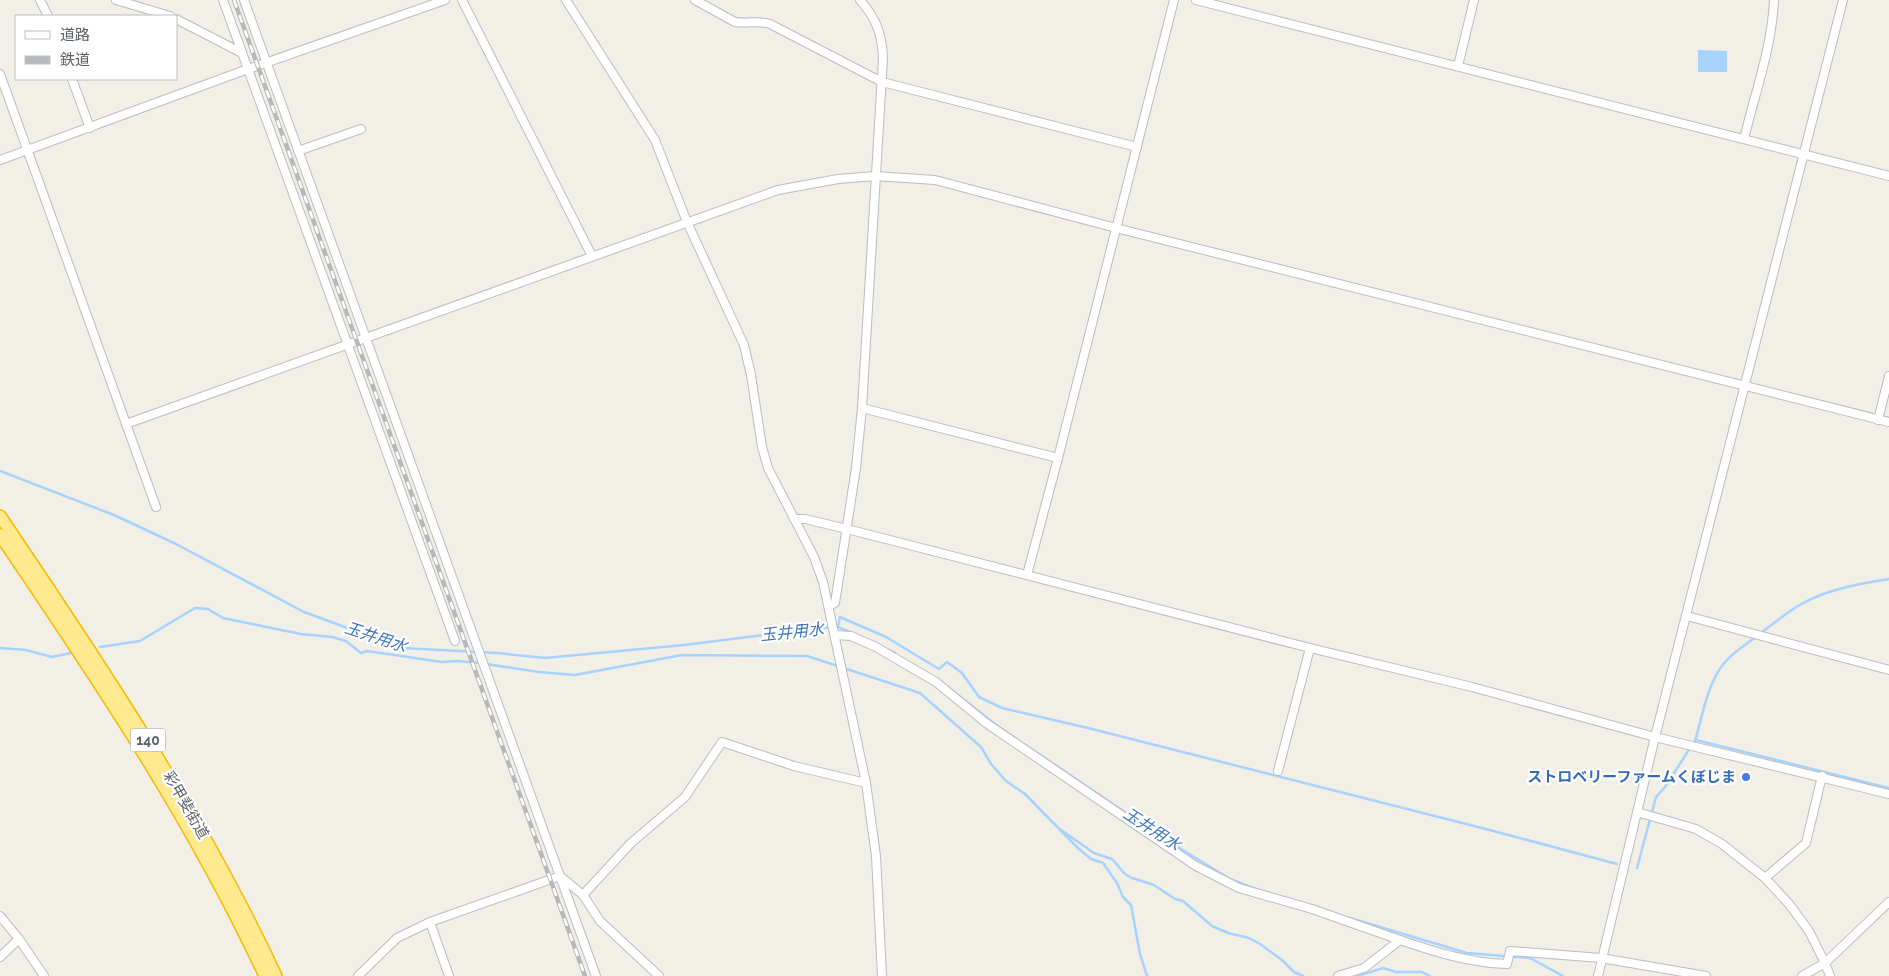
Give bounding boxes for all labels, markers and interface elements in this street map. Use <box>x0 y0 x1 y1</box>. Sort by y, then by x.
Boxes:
legend <box>15 15 178 80</box>
text: 道路 <box>60 26 90 44</box>
text: 鉄道 <box>60 51 90 69</box>
water label: 玉井用水 <box>343 618 411 657</box>
water label: 玉井用水 <box>759 619 827 645</box>
road number: 140 <box>130 728 166 752</box>
street label: 彩甲斐街道 <box>159 768 213 842</box>
place label: ストロベリーファームくぼじま <box>1527 768 1736 786</box>
marker: ストロベリーファームくぼじま <box>1740 771 1752 783</box>
water label: 玉井用水 <box>1120 804 1186 855</box>

